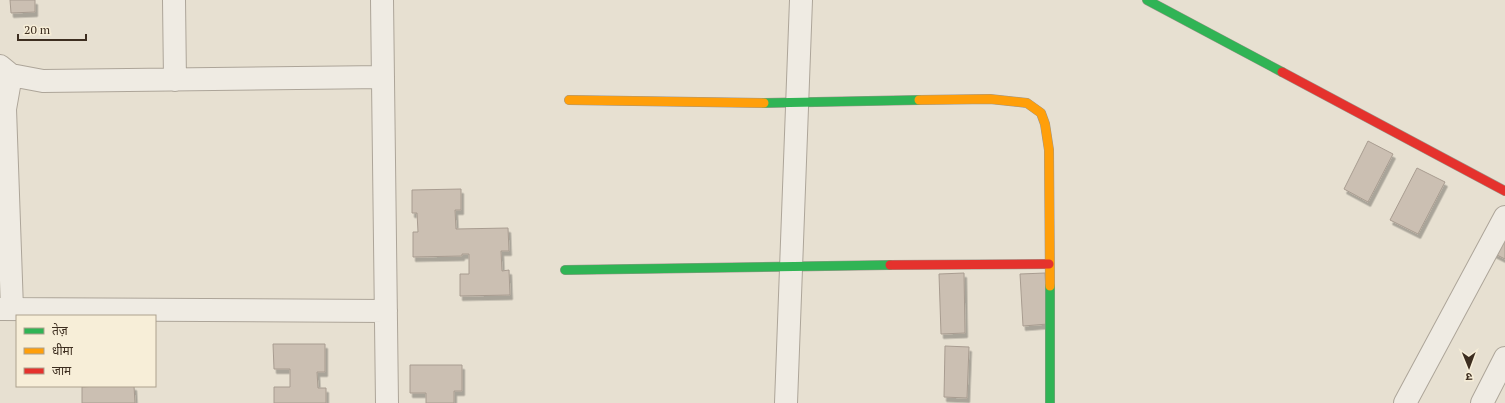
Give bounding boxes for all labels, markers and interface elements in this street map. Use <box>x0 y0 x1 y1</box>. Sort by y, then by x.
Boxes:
scale bar <box>18 16 86 42</box>
text: 20 m <box>24 22 51 37</box>
legend <box>16 315 156 387</box>
text: तेज़ <box>52 323 69 338</box>
text: धीमा <box>52 343 74 358</box>
north arrow <box>1449 347 1489 387</box>
text: जाम <box>52 363 72 378</box>
text: उ <box>1465 370 1473 384</box>

